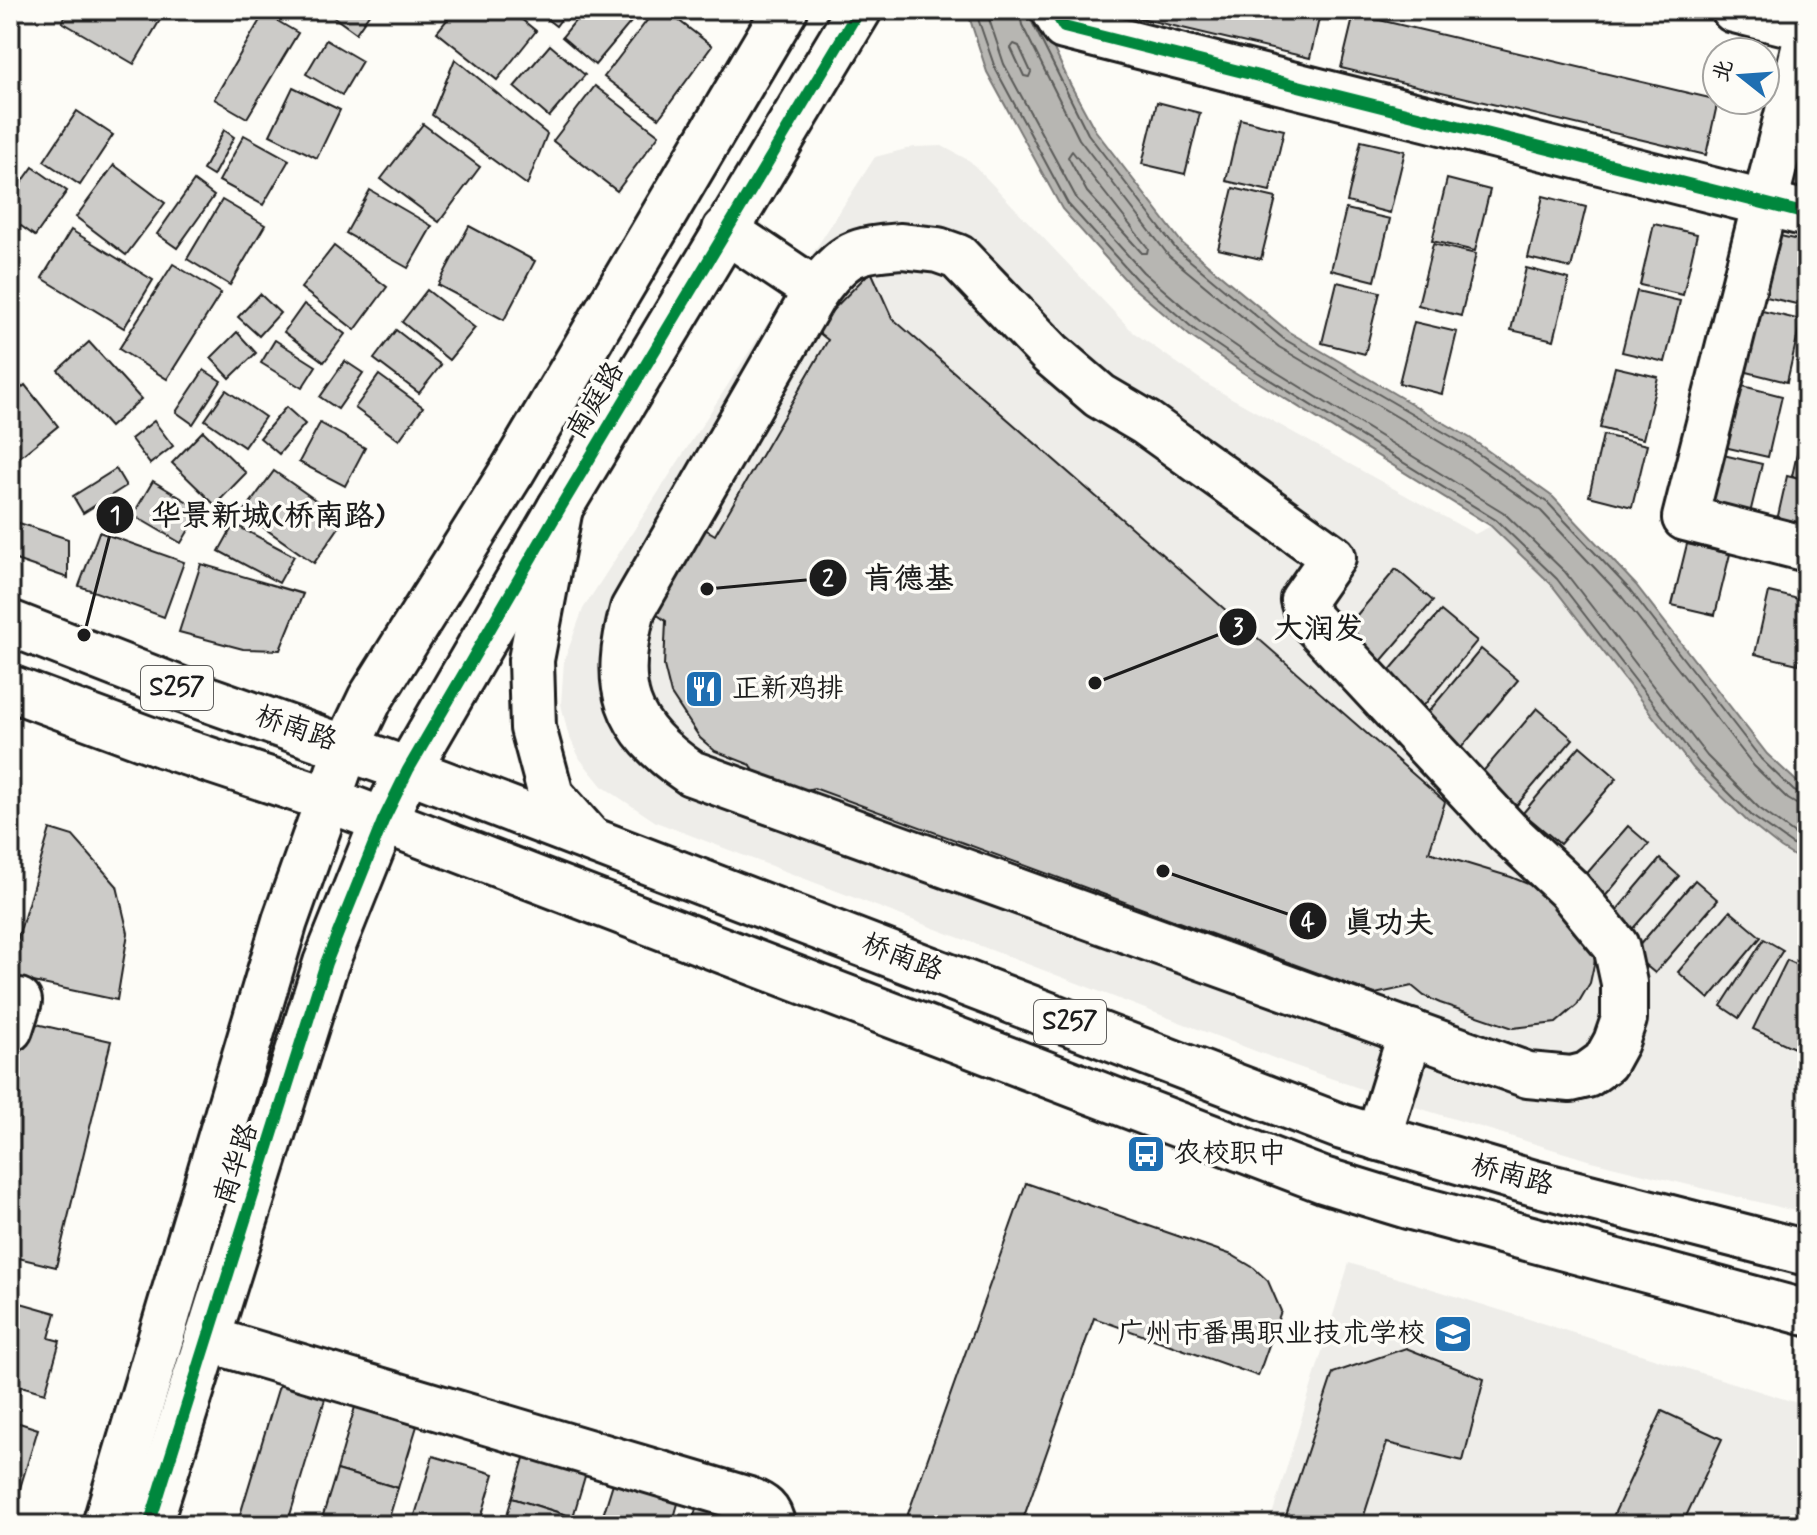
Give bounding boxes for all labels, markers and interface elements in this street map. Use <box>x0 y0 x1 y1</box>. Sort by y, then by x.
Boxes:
north arrow <box>1701 36 1781 116</box>
text: 北 <box>1707 56 1740 85</box>
street label: 南庭路 <box>559 355 633 447</box>
callout: 华景新城(桥南路) <box>95 488 400 542</box>
text: 华景新城(桥南路) <box>151 497 385 536</box>
text: 1 <box>110 501 120 532</box>
callout: 肯德基 <box>808 551 970 605</box>
text: 肯德基 <box>864 560 954 599</box>
text: 2 <box>822 564 834 595</box>
callout: 大润发 <box>1218 600 1380 654</box>
text: 大润发 <box>1274 610 1364 649</box>
text: 3 <box>1233 613 1244 644</box>
road number: S257 <box>141 666 213 710</box>
restaurant icon: 正新鸡排 <box>683 668 725 710</box>
place label: 正新鸡排 <box>732 671 844 708</box>
street label: 桥南路 <box>250 698 342 760</box>
callout: 真功夫 <box>1288 894 1450 948</box>
text: 真功夫 <box>1344 904 1434 943</box>
text: 4 <box>1301 908 1315 939</box>
street label: 桥南路 <box>856 926 948 990</box>
road number: S257 <box>1034 1000 1106 1044</box>
street label: 南华路 <box>206 1118 268 1210</box>
bus stop icon: 农校职中 <box>1125 1133 1167 1175</box>
place label: 农校职中 <box>1174 1136 1286 1173</box>
street label: 桥南路 <box>1467 1147 1557 1205</box>
school or university icon: 广州市番禺职业技术学校 <box>1432 1313 1474 1355</box>
place label: 广州市番禺职业技术学校 <box>1117 1316 1425 1353</box>

